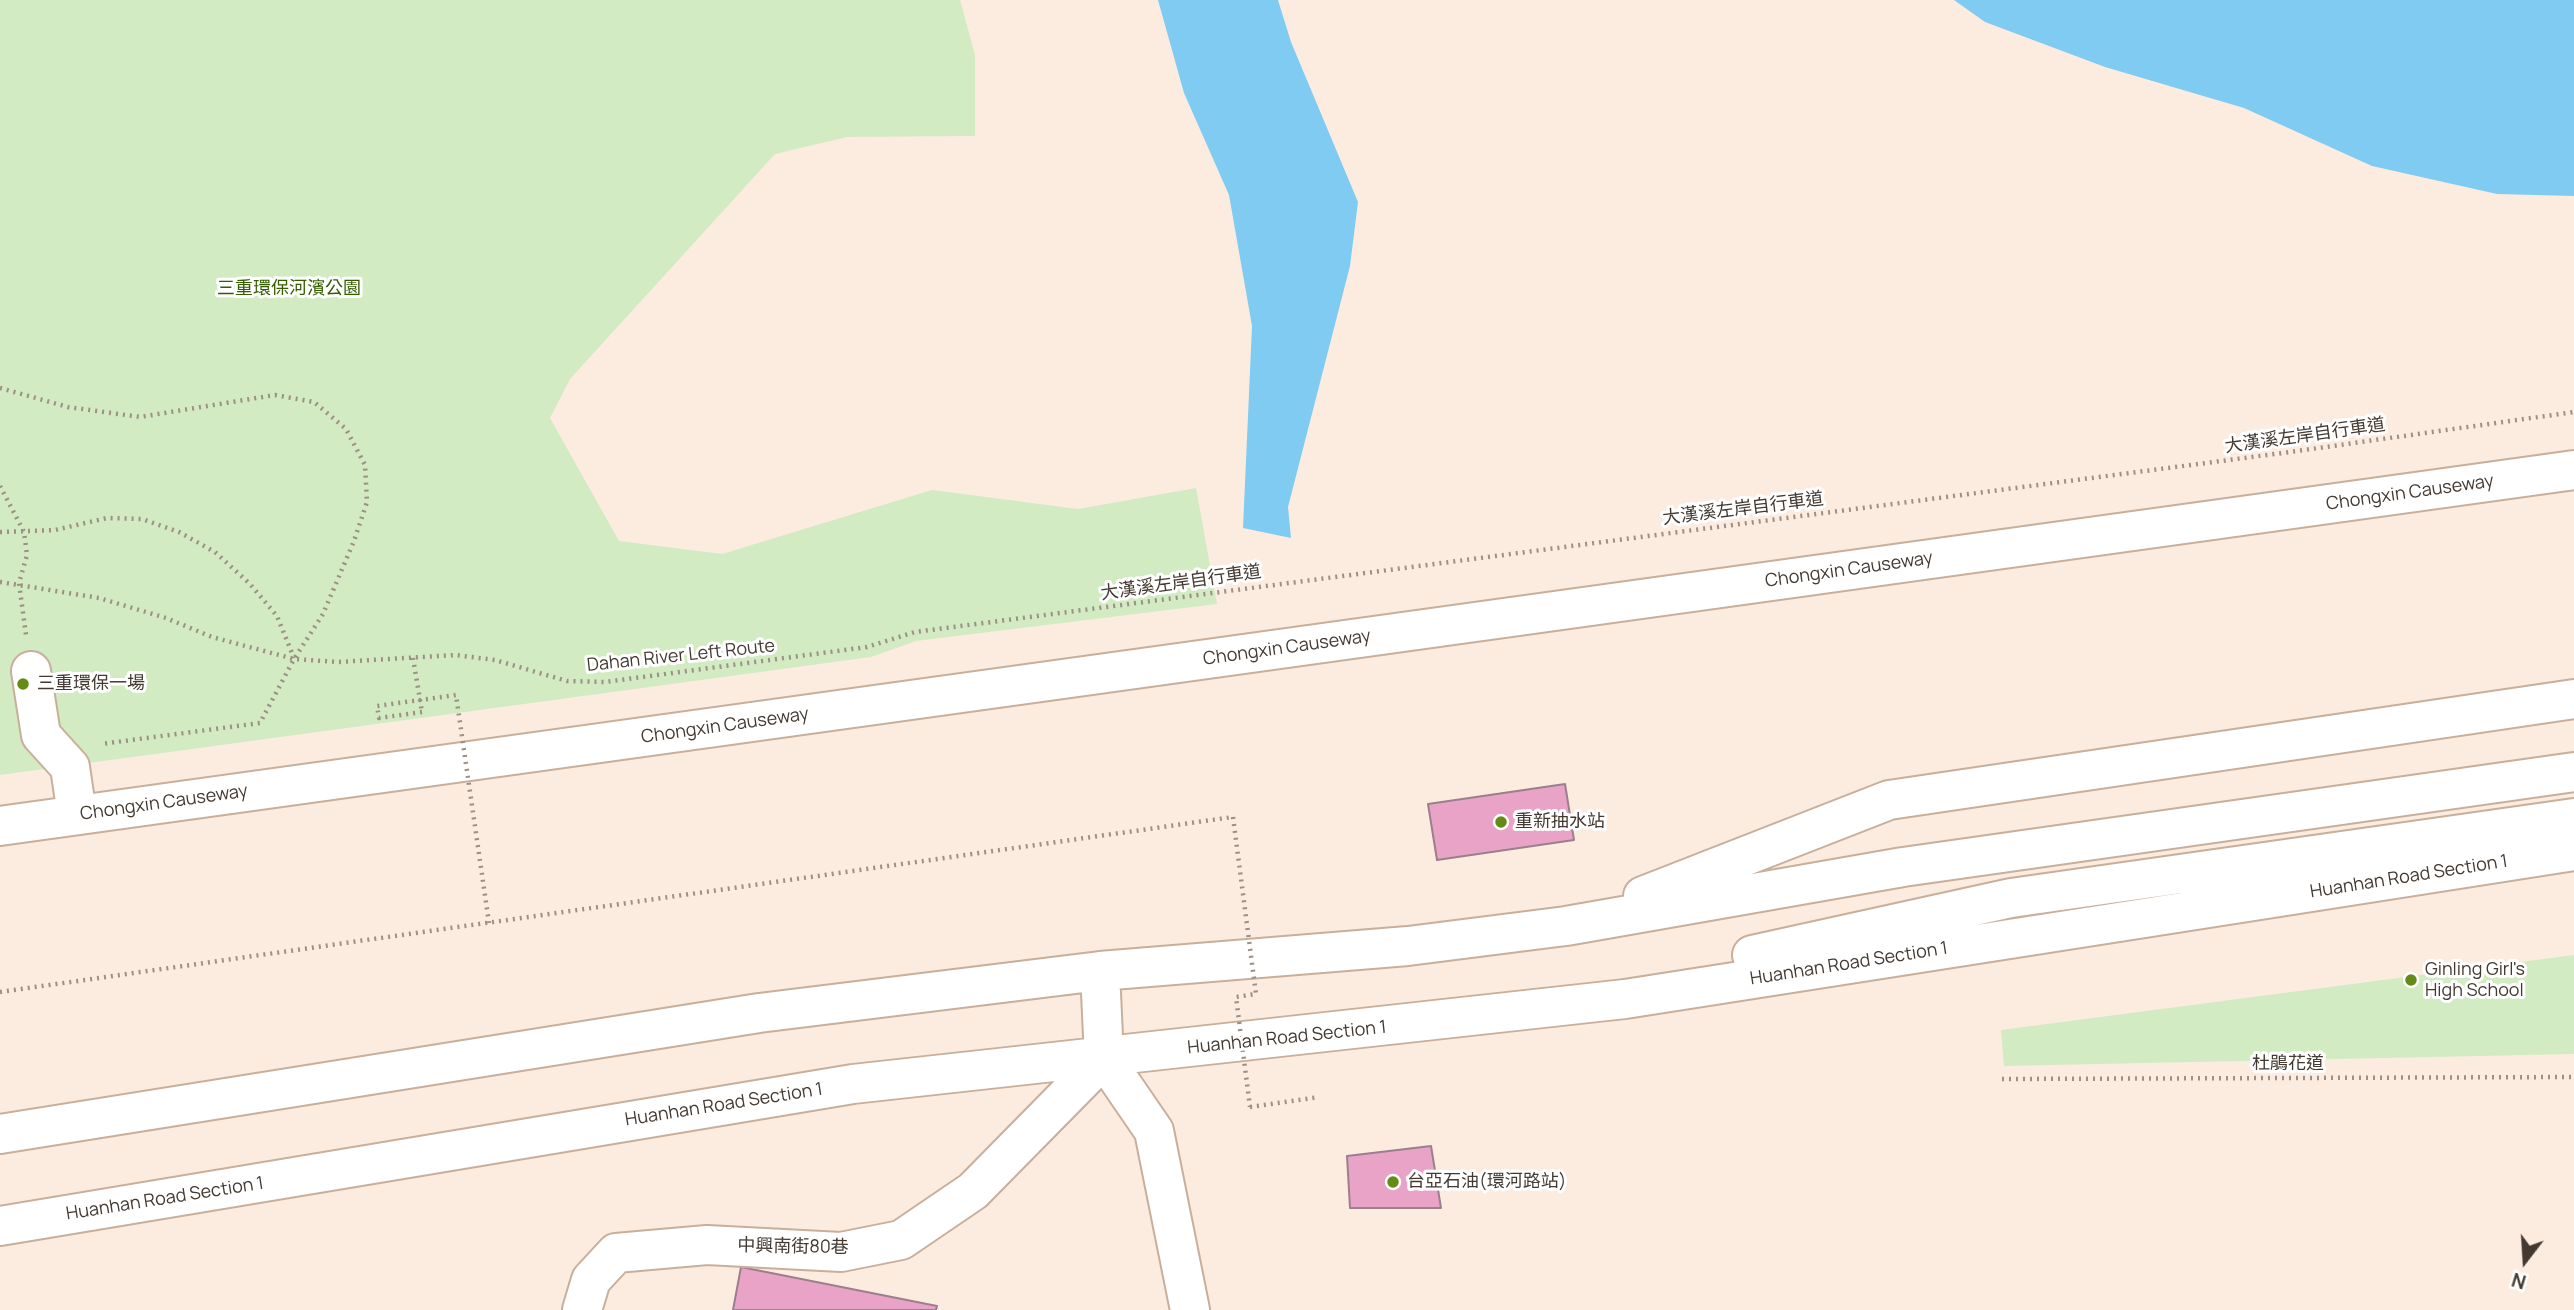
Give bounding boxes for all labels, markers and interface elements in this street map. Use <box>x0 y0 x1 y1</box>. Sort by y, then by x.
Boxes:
park label: 三重環保河濱公園 <box>217 278 361 300</box>
street label: 大漢溪左岸自行車道 <box>2223 414 2387 458</box>
street label: Chongxin Causeway <box>2325 471 2495 515</box>
street label: 大漢溪左岸自行車道 <box>1661 488 1825 530</box>
street label: Chongxin Causeway <box>1764 548 1934 592</box>
street label: 大漢溪左岸自行車道 <box>1099 561 1263 605</box>
street label: Chongxin Causeway <box>1202 626 1372 670</box>
street label: Dahan River Left Route <box>586 635 776 677</box>
place label: 三重環保一場 <box>37 673 145 695</box>
marker: 三重環保一場 <box>15 676 31 692</box>
street label: Chongxin Causeway <box>640 704 810 748</box>
street label: Chongxin Causeway <box>79 781 249 825</box>
place label: 重新抽水站 <box>1515 811 1605 833</box>
marker: 重新抽水站 <box>1493 814 1509 830</box>
street label: Huanhan Road Section 1 <box>2309 851 2509 903</box>
street label: Huanhan Road Section 1 <box>1749 938 1949 990</box>
place label: Ginling Girl's High School <box>2425 959 2525 1002</box>
marker: Ginling Girl's High School <box>2403 972 2419 988</box>
street label: Huanhan Road Section 1 <box>1186 1017 1388 1059</box>
street label: 杜鵑花道 <box>2252 1053 2324 1075</box>
street label: Huanhan Road Section 1 <box>624 1079 824 1131</box>
place label: 台亞石油(環河路站) <box>1407 1171 1566 1193</box>
street label: Huanhan Road Section 1 <box>65 1173 265 1225</box>
marker: 台亞石油(環河路站) <box>1385 1174 1401 1190</box>
north arrow <box>2490 1226 2560 1296</box>
street label: 中興南街80巷 <box>737 1235 849 1259</box>
text: N <box>2509 1267 2529 1296</box>

